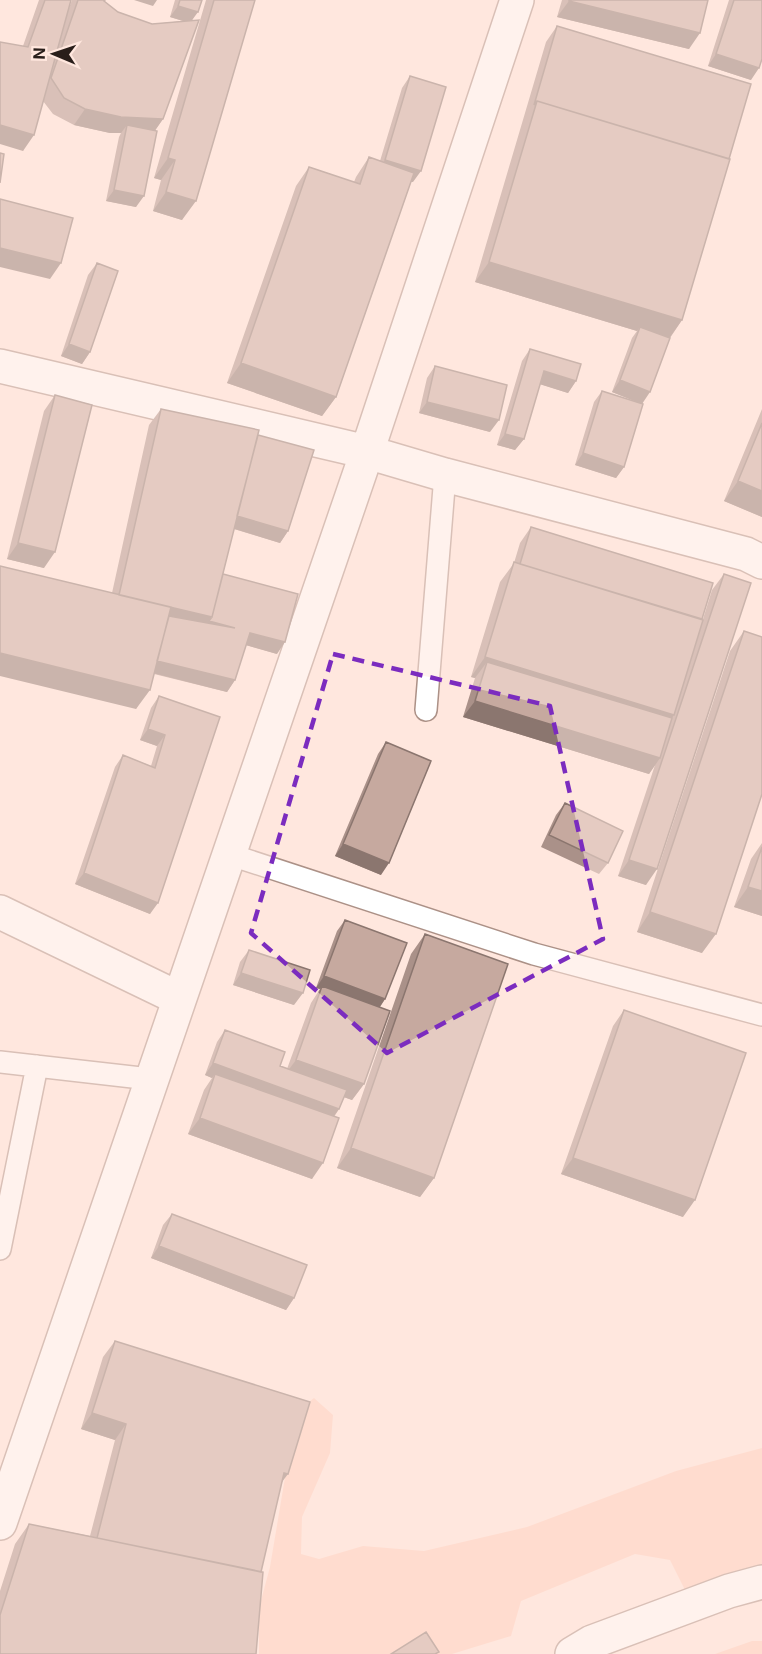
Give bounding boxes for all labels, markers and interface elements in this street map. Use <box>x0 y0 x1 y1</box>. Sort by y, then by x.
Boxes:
north arrow <box>24 24 84 84</box>
text: N <box>29 47 49 60</box>

